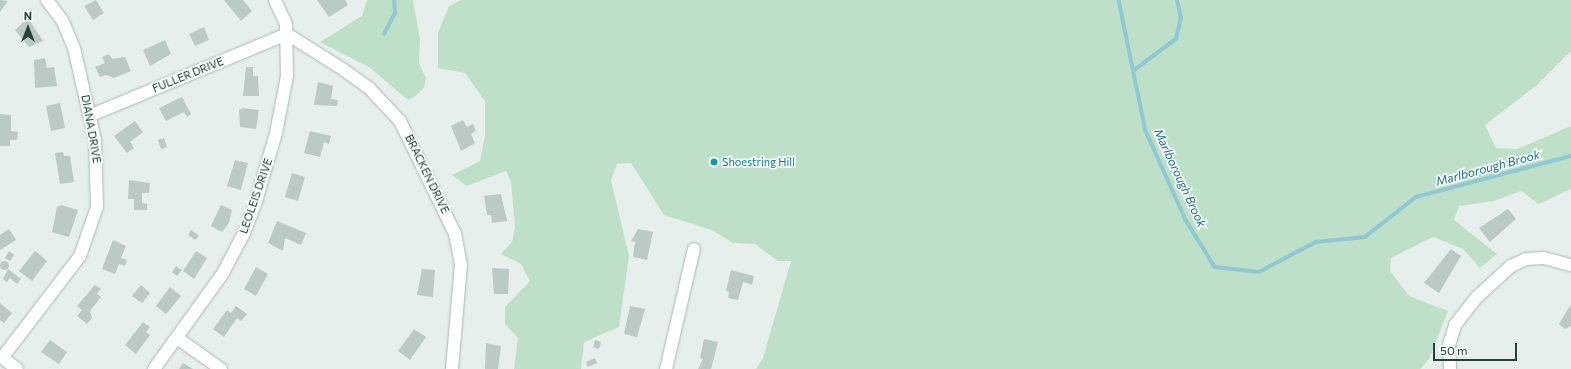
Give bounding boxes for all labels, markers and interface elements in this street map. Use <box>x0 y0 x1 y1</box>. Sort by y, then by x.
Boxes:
north arrow <box>8 8 48 48</box>
text: N <box>24 9 32 22</box>
street label: FULLER DRIVE <box>150 55 226 95</box>
street label: DIANA DRIVE <box>78 94 104 164</box>
water label: Marlborough Brook <box>1151 126 1209 230</box>
street label: BRACKEN DRIVE <box>402 132 452 216</box>
water label: Marlborough Brook <box>1434 147 1542 189</box>
place label: Shoestring Hill <box>722 155 795 169</box>
street label: LEOLEIS DRIVE <box>237 157 275 235</box>
marker: Shoestring Hill <box>709 157 719 167</box>
scale bar <box>1435 335 1519 361</box>
text: 50 m <box>1440 343 1468 357</box>

